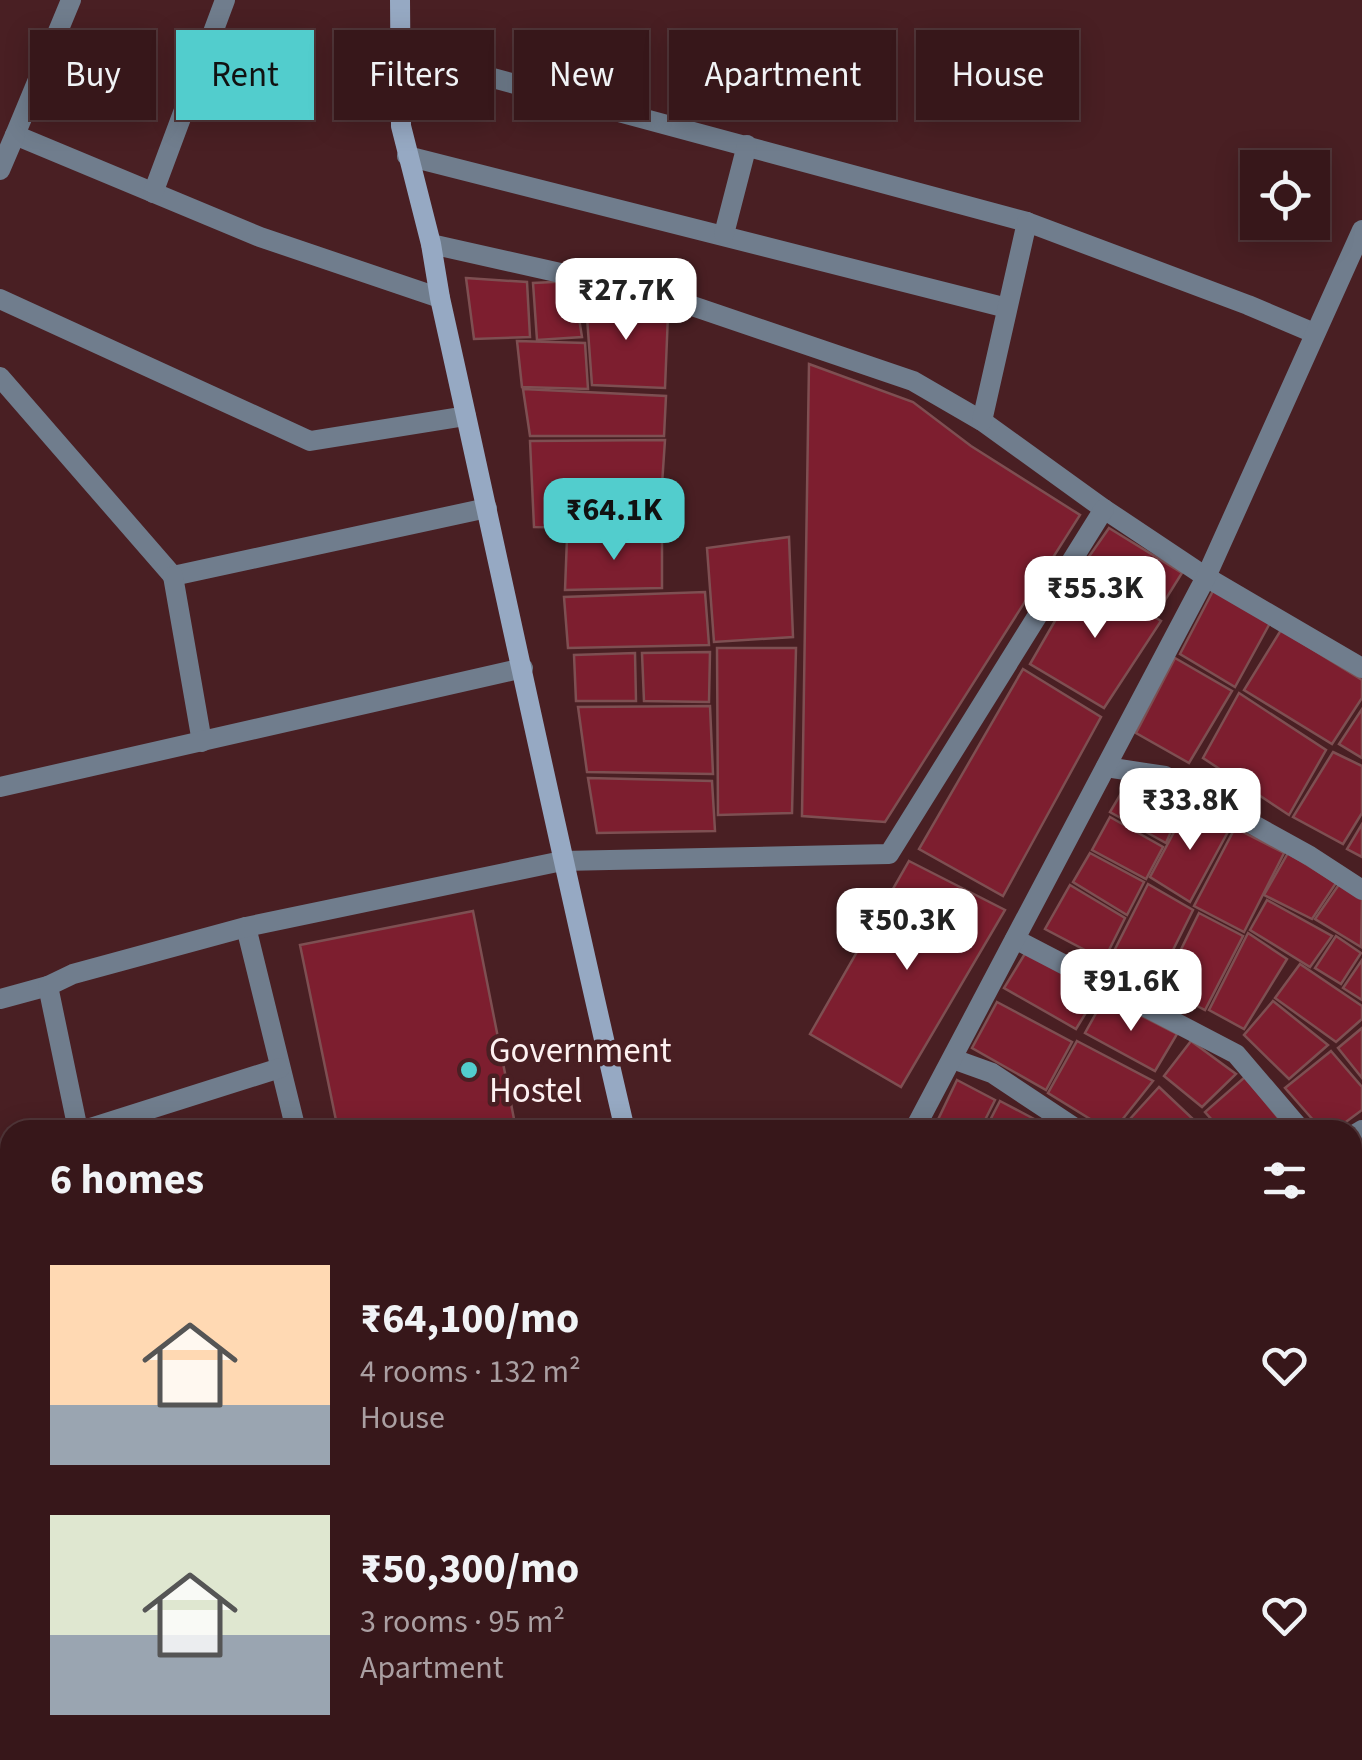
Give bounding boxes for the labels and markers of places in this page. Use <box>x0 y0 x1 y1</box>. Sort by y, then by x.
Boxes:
pin: ₹27.7K <box>545 258 707 343</box>
pin: ₹64.1K <box>533 478 695 563</box>
pin: ₹55.3K <box>1014 556 1176 641</box>
pin: ₹33.8K <box>1109 768 1271 853</box>
pin: ₹50.3K <box>826 888 988 973</box>
pin: ₹91.6K <box>1050 949 1212 1034</box>
place label: Government Hostel <box>489 1026 672 1116</box>
marker: Government Hostel <box>458 1059 480 1081</box>

